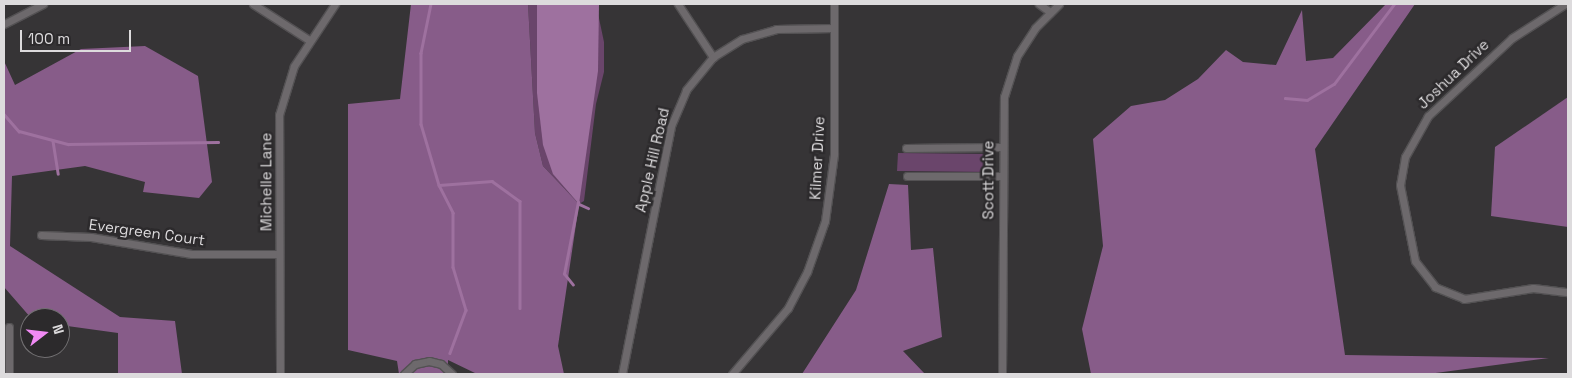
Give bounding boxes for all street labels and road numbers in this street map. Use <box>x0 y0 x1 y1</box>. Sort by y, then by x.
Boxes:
street label: Joshua Drive <box>1414 35 1492 113</box>
street label: Apple Hill Road <box>631 106 673 214</box>
street label: Kilmer Drive <box>806 116 828 200</box>
street label: Michelle Lane <box>257 133 275 231</box>
street label: Scott Drive <box>979 141 997 219</box>
street label: Evergreen Court <box>88 215 206 249</box>

